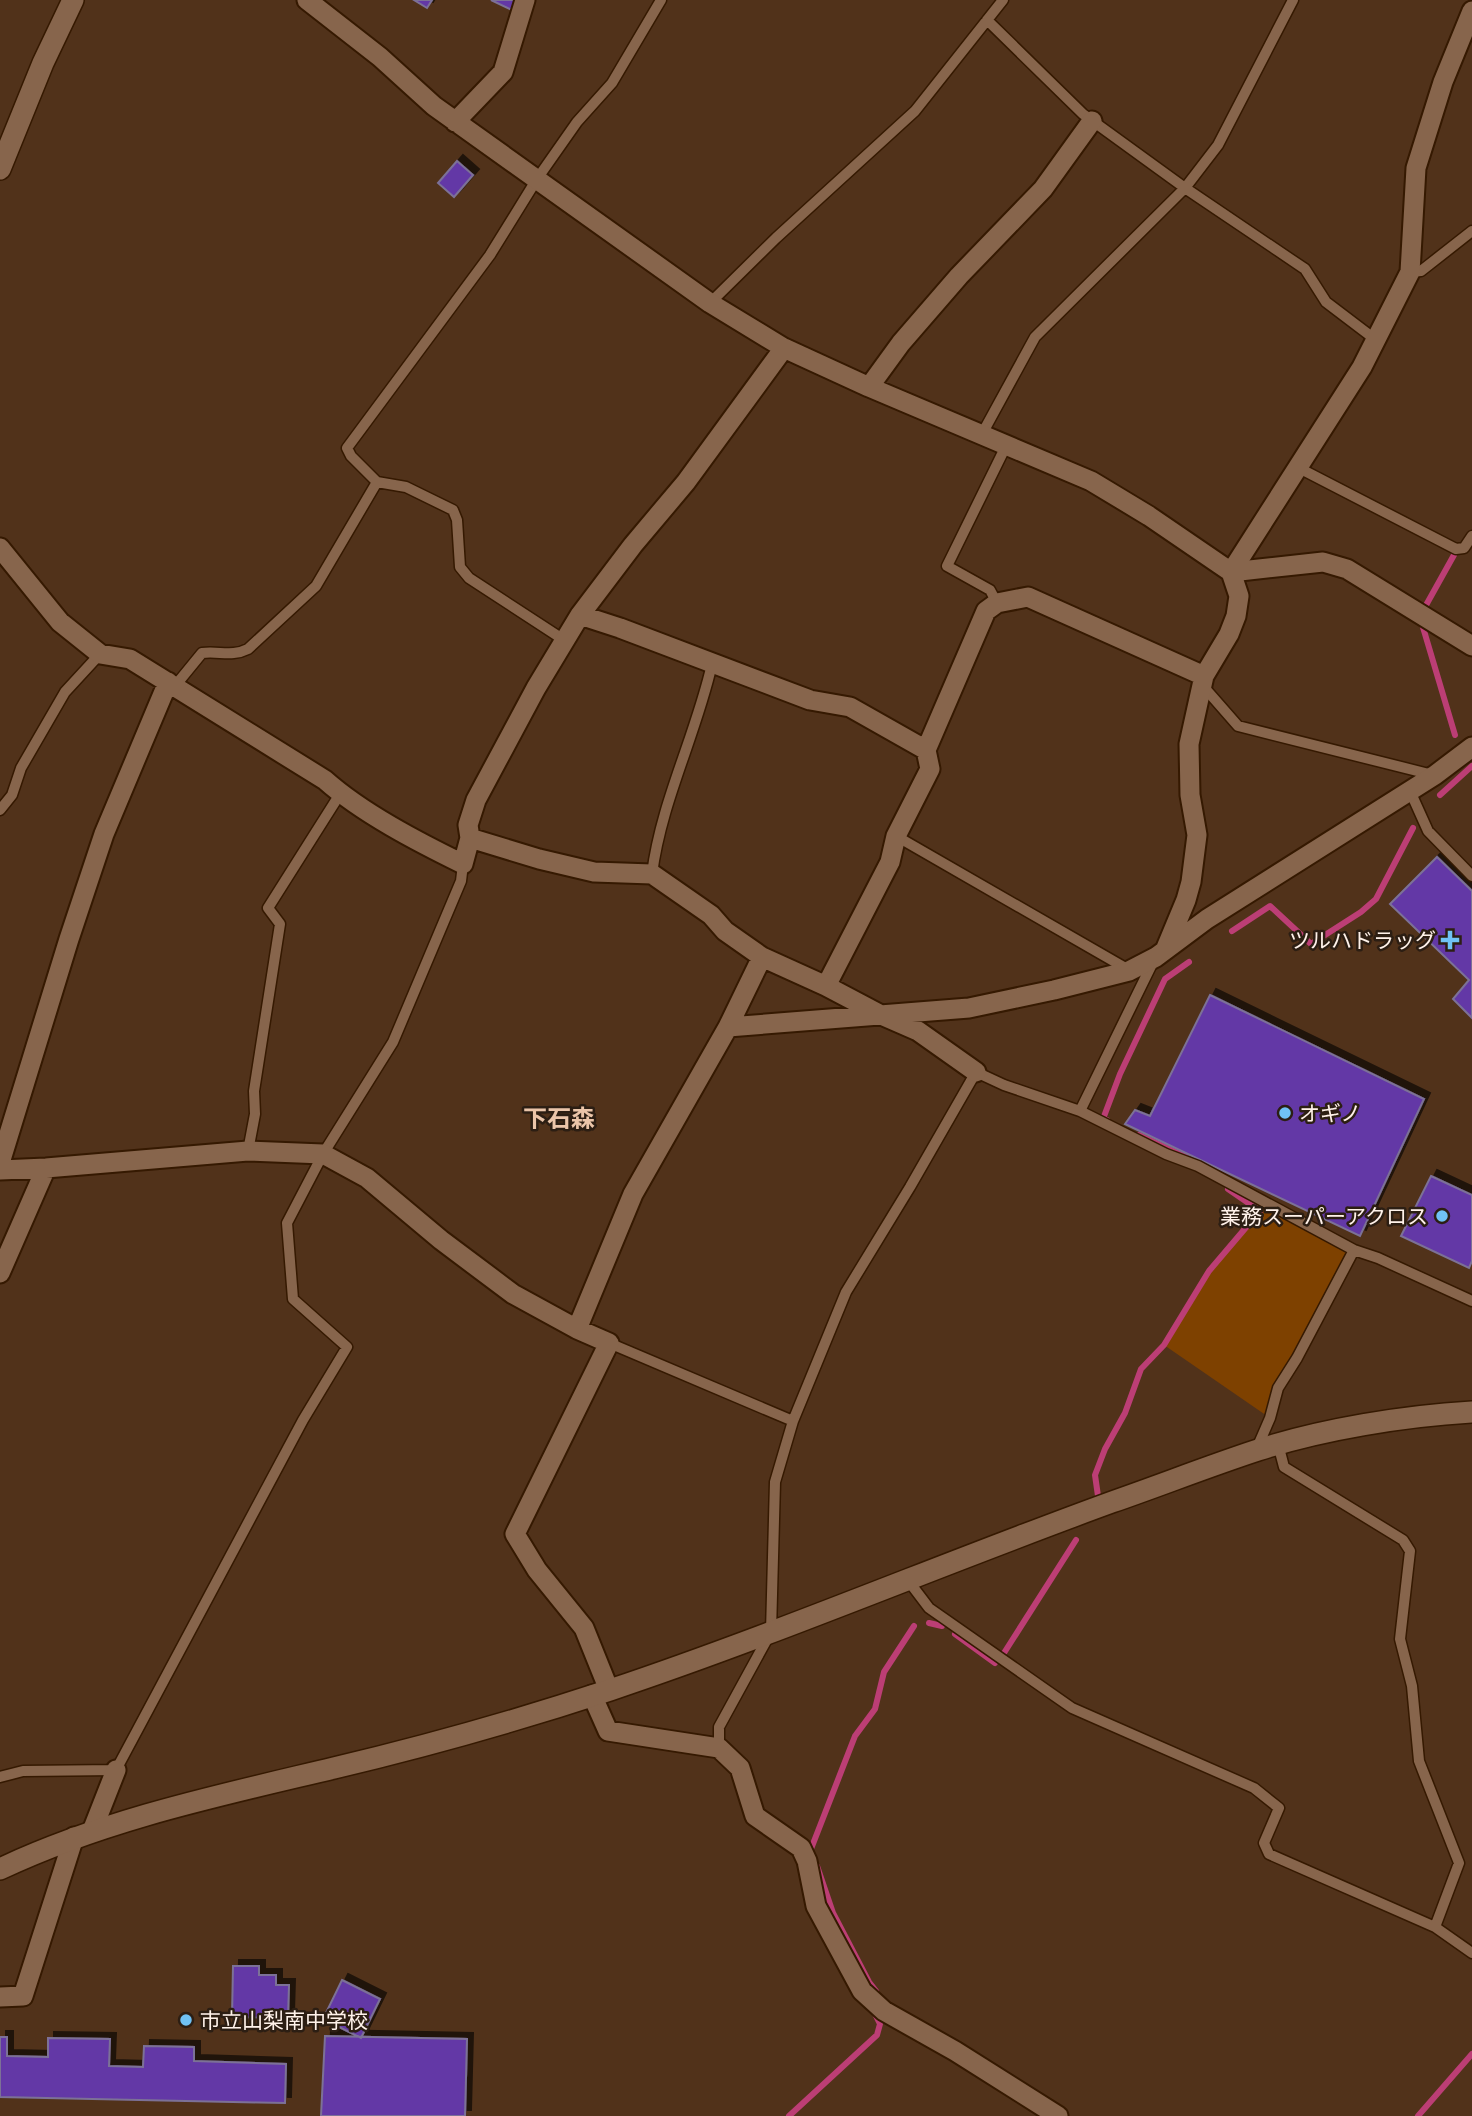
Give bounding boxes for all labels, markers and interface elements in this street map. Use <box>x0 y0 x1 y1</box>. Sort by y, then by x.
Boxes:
place label: ツルハドラッグ <box>1289 928 1436 953</box>
marker: ツルハドラッグ <box>1442 932 1458 948</box>
place label: オギノ <box>1299 1101 1361 1126</box>
district label: 下石森 <box>523 1104 595 1133</box>
marker: オギノ <box>1277 1105 1293 1121</box>
place label: 業務スーパーアクロス <box>1220 1204 1428 1229</box>
marker: 業務スーパーアクロス <box>1434 1208 1450 1224</box>
place label: 市立山梨南中学校 <box>200 2008 368 2033</box>
marker: 市立山梨南中学校 <box>178 2012 194 2028</box>

